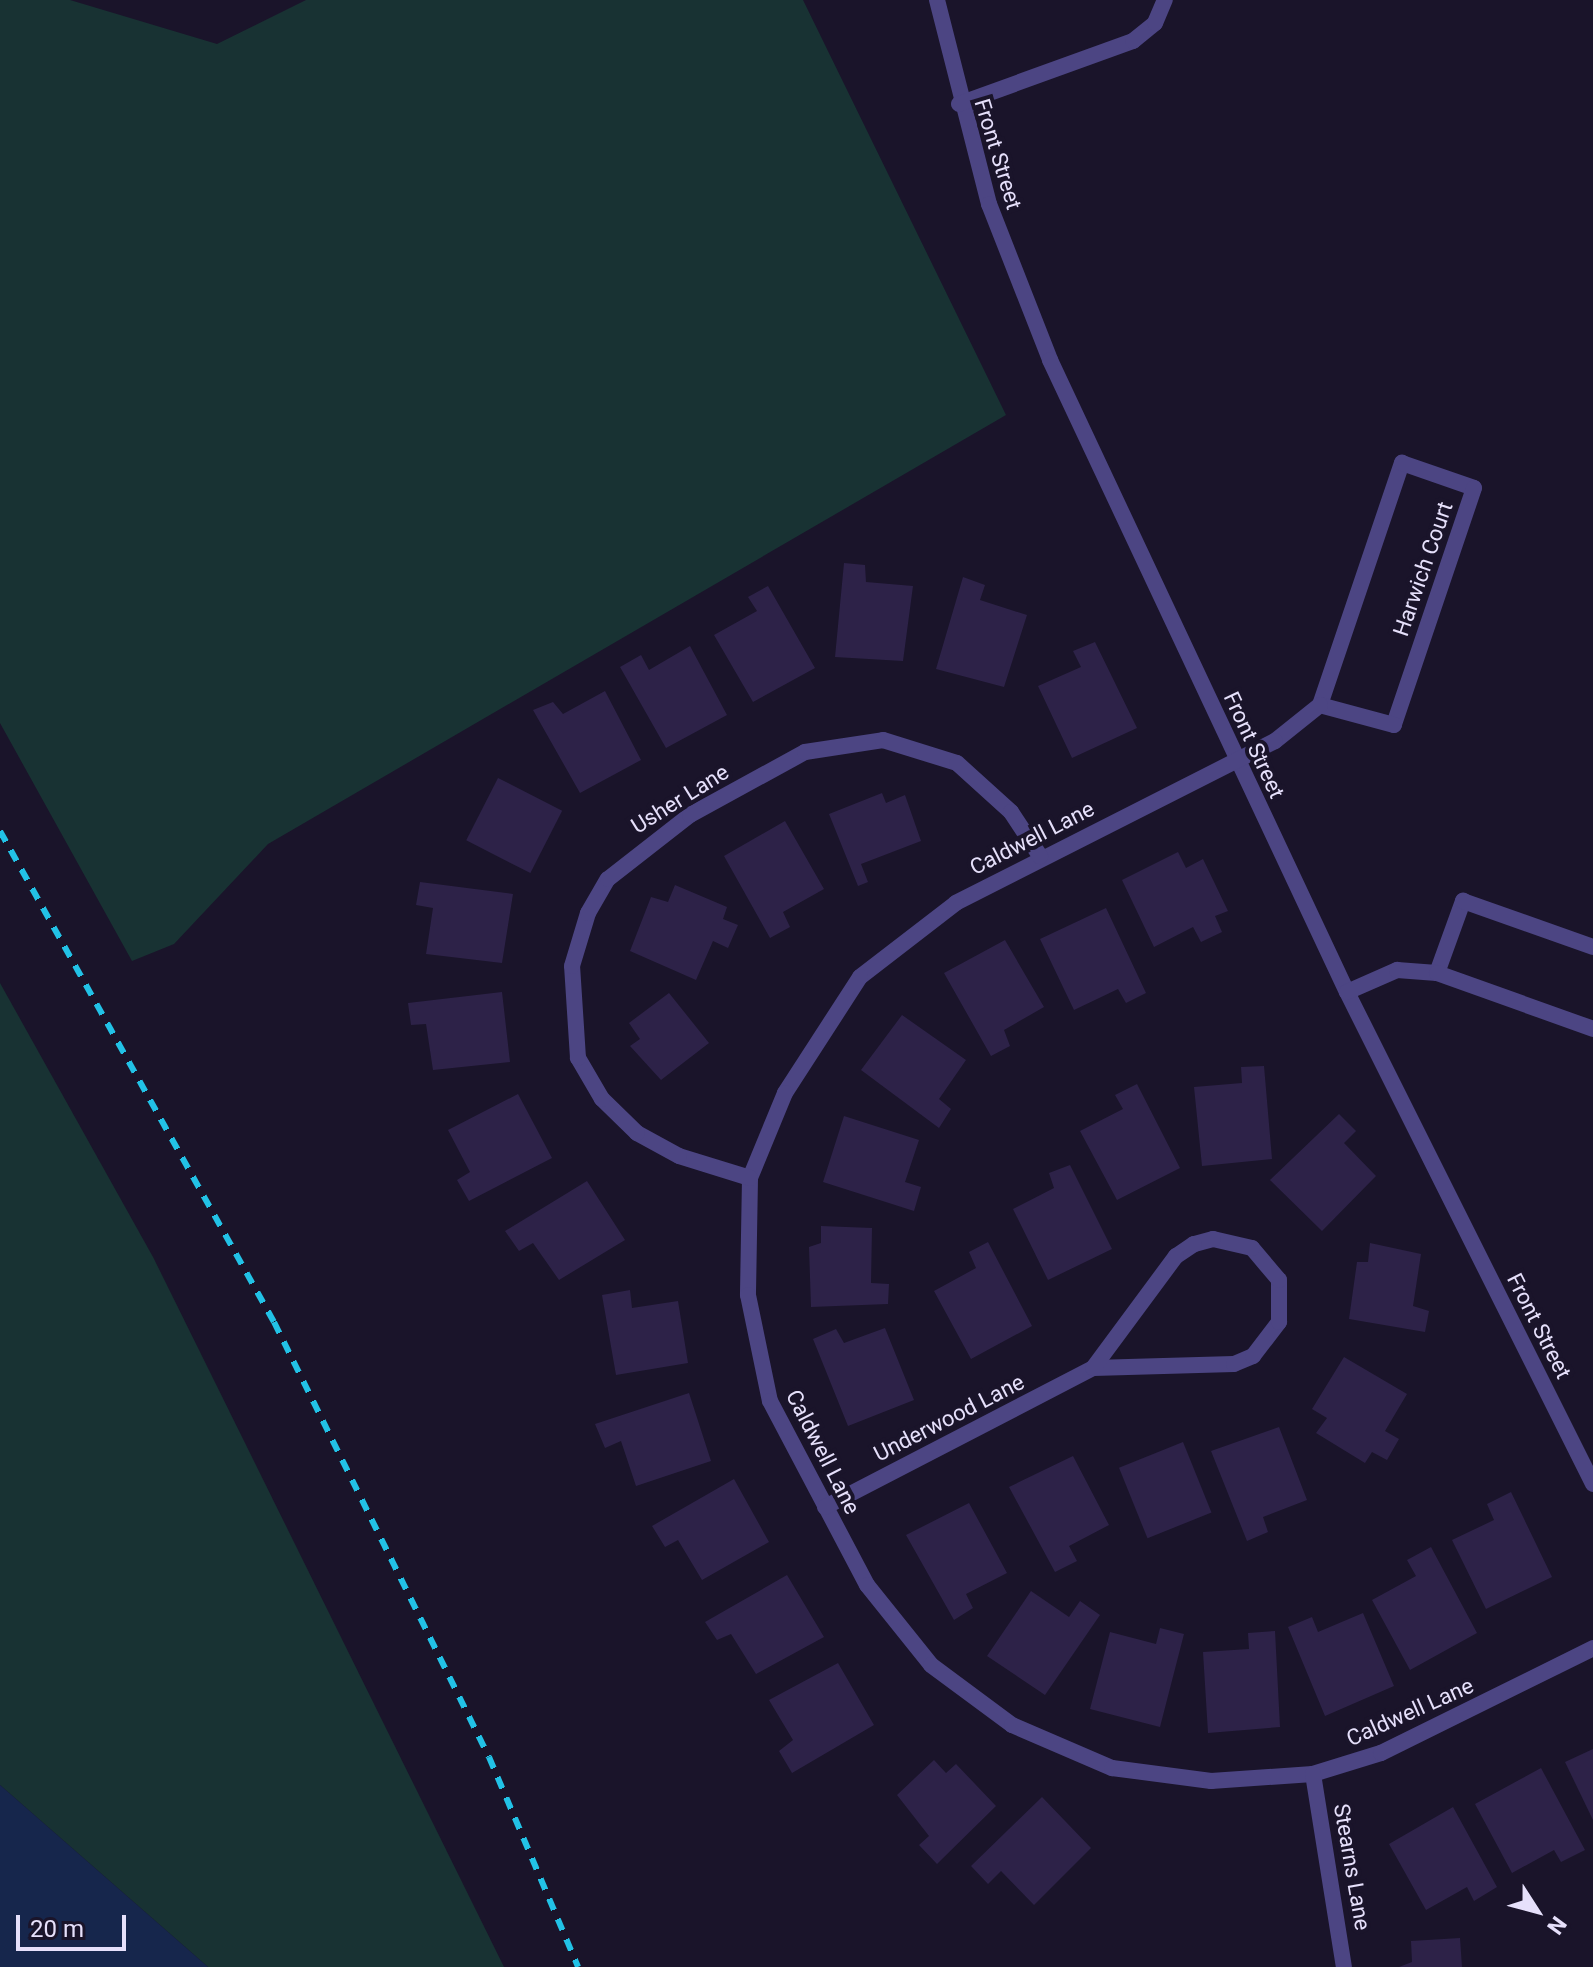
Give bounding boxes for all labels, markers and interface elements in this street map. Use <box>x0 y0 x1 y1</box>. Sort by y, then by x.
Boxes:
street label: Front Street <box>969 95 1027 213</box>
street label: Harwich Court <box>1388 498 1458 640</box>
street label: Front Street <box>1218 688 1290 802</box>
street label: Usher Lane <box>626 759 734 839</box>
street label: Caldwell Lane <box>965 795 1099 881</box>
street label: Front Street <box>1501 1269 1577 1383</box>
street label: Underwood Lane <box>869 1369 1029 1467</box>
street label: Caldwell Lane <box>780 1385 866 1519</box>
street label: Caldwell Lane <box>1342 1672 1478 1752</box>
street label: Stearns Lane <box>1328 1802 1376 1932</box>
north arrow <box>1497 1871 1577 1951</box>
scale bar <box>20 1899 130 1949</box>
text: N <box>1542 1912 1571 1939</box>
text: 20 m <box>30 1915 84 1943</box>

